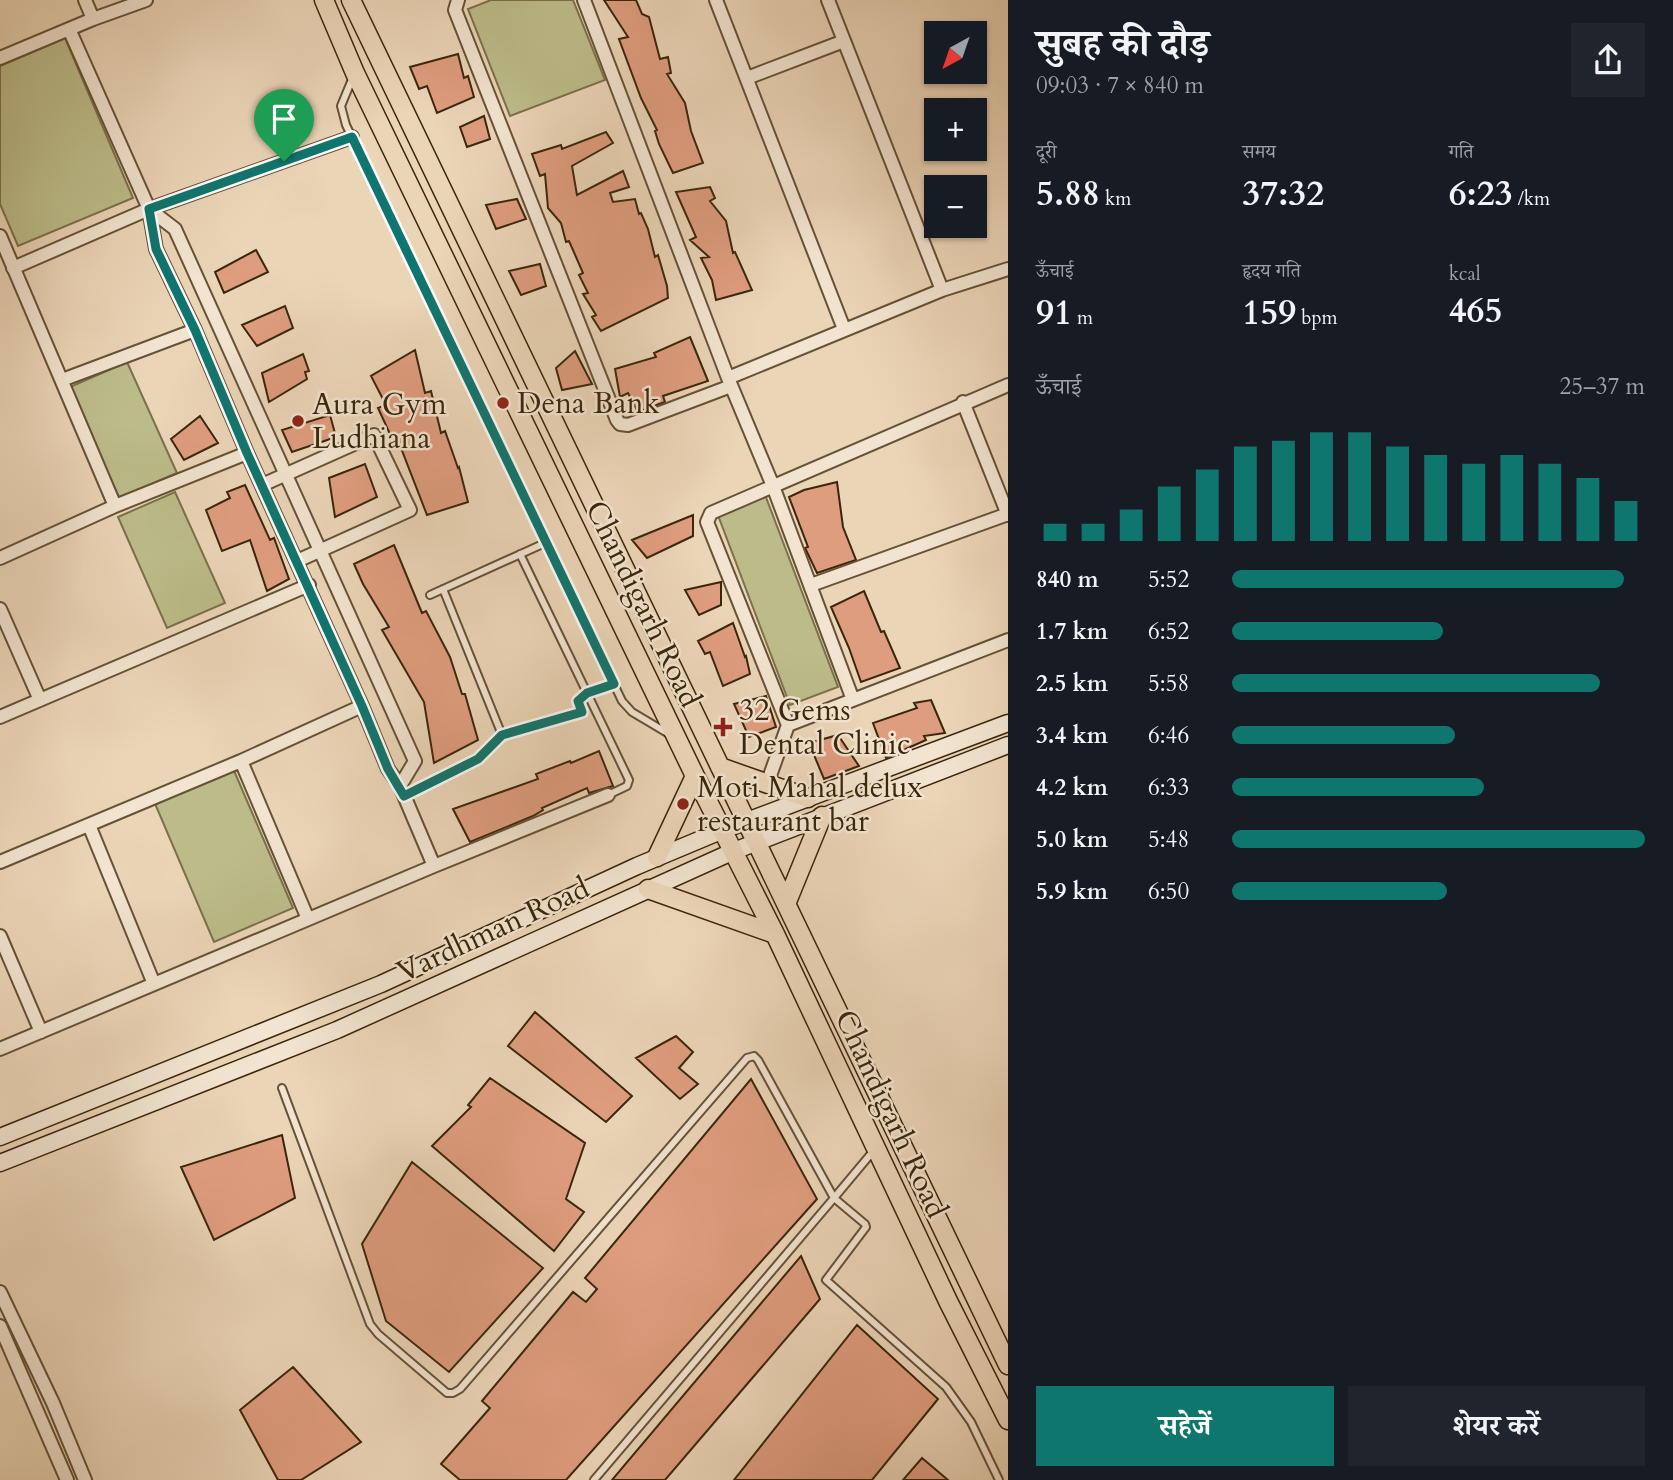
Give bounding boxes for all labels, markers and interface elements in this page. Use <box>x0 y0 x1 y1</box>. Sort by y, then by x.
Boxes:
text: सुबह की दौड़ <box>1036 18 1209 70</box>
north arrow <box>924 21 987 84</box>
map controls <box>924 21 987 238</box>
button: share <box>1571 23 1645 97</box>
text: 09:03 · 7 × 840 m <box>1036 70 1204 101</box>
pin <box>254 89 314 161</box>
button: + <box>924 98 987 161</box>
icon: arrive <box>265 100 303 138</box>
text: दूरी <box>1036 139 1057 165</box>
text: समय <box>1242 139 1276 165</box>
text: गति <box>1449 139 1474 165</box>
text: 5.88 <box>1036 170 1100 218</box>
text: 37:32 <box>1242 170 1324 218</box>
text: 6:23 <box>1449 170 1513 218</box>
button: − <box>924 175 987 238</box>
text: km <box>1100 186 1131 212</box>
text: /km <box>1513 186 1550 212</box>
text: ऊँचाई <box>1036 258 1073 284</box>
text: हृदय गति <box>1242 258 1301 284</box>
text: kcal <box>1449 261 1481 287</box>
text: 465 <box>1449 287 1502 335</box>
text: 91 <box>1036 289 1072 337</box>
text: 159 <box>1242 289 1296 337</box>
text: m <box>1072 305 1093 331</box>
text: bpm <box>1296 305 1338 331</box>
text: ऊँचाई <box>1036 371 1081 402</box>
text: 25–37 m <box>1560 371 1645 402</box>
place label: Dena Bank <box>517 383 660 424</box>
place label: Aura Gym Ludhiana <box>312 384 447 459</box>
marker: Dena Bank <box>495 395 511 411</box>
marker: Aura Gym Ludhiana <box>290 413 306 429</box>
street label: Chandigarh Road <box>575 494 711 714</box>
text: 840 m <box>1036 564 1099 595</box>
text: 5:52 <box>1148 564 1189 595</box>
text: 1.7 km <box>1036 616 1108 647</box>
text: 6:52 <box>1148 616 1189 647</box>
text: 2.5 km <box>1036 668 1108 699</box>
text: 5:58 <box>1148 668 1189 699</box>
place label: 32 Gems Dental Clinic <box>739 690 910 765</box>
marker: 32 Gems Dental Clinic <box>713 717 733 737</box>
text: 3.4 km <box>1036 720 1108 751</box>
text: 6:46 <box>1148 720 1189 751</box>
place label: Moti Mahal delux restaurant bar <box>697 767 922 842</box>
text: 4.2 km <box>1036 772 1108 803</box>
text: 6:33 <box>1148 772 1189 803</box>
marker: Moti Mahal delux restaurant bar <box>675 796 691 812</box>
text: 5.0 km <box>1036 824 1108 855</box>
text: 5:48 <box>1148 824 1189 855</box>
street label: Vardhman Road <box>390 868 596 992</box>
text: 5.9 km <box>1036 876 1108 907</box>
text: 6:50 <box>1148 876 1189 907</box>
street label: Chandigarh Road <box>825 1003 957 1225</box>
button: सहेजें <box>1036 1386 1334 1466</box>
button: शेयर करें <box>1348 1386 1645 1466</box>

